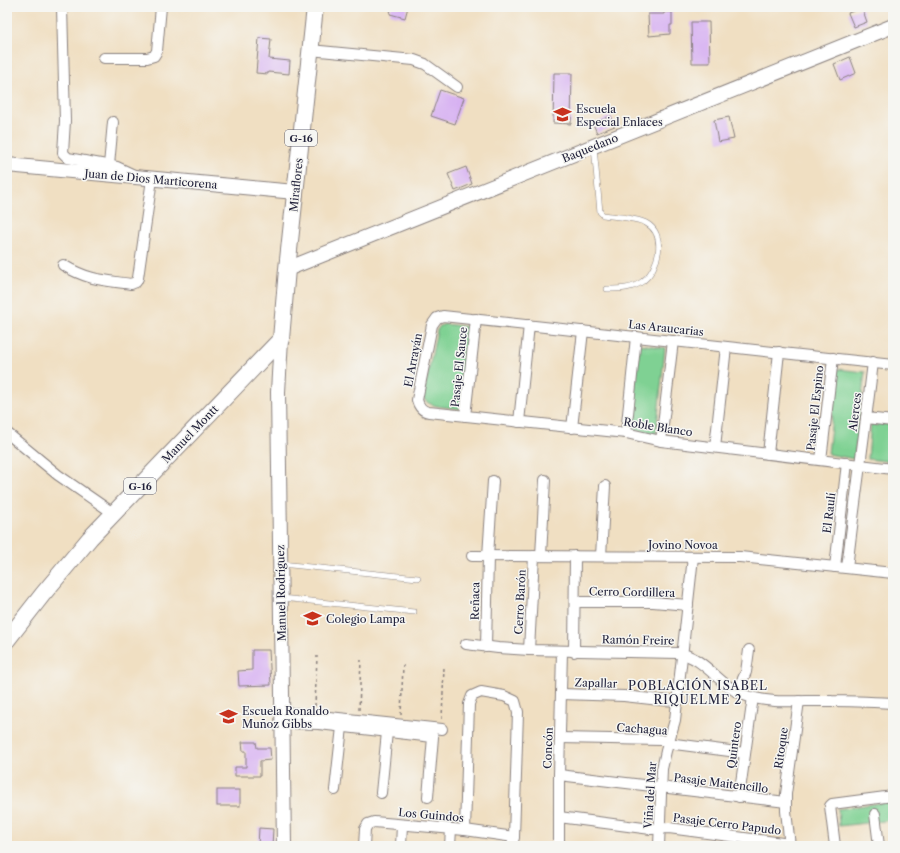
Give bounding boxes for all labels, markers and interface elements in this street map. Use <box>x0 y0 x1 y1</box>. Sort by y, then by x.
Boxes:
place label: Escuela Especial Enlaces <box>576 102 663 129</box>
school or university icon: Escuela Especial Enlaces <box>553 105 573 125</box>
road number: G-16 <box>285 130 317 146</box>
street label: Baquedano <box>560 130 620 166</box>
street label: Miraflores <box>286 157 306 213</box>
street label: Juan de Dios Marticorena <box>82 166 218 192</box>
street label: Las Araucarias <box>628 317 705 339</box>
street label: Pasaje El Sauce <box>448 326 470 408</box>
street label: El Arrayán <box>401 332 425 388</box>
street label: Pasaje El Espino <box>804 364 826 451</box>
street label: Alerces <box>846 392 864 433</box>
street label: Manuel Montt <box>159 402 221 466</box>
street label: Roble Blanco <box>622 415 694 439</box>
road number: G-16 <box>124 478 156 494</box>
street label: El Raulí <box>820 491 839 534</box>
street label: Jovino Novoa <box>646 538 718 552</box>
street label: Manuel Rodríguez <box>273 544 289 641</box>
street label: Cerro Barón <box>511 569 529 635</box>
street label: Reñaca <box>468 582 482 620</box>
street label: Cerro Cordillera <box>589 584 675 600</box>
school or university icon: Colegio Lampa <box>303 609 323 629</box>
place label: Colegio Lampa <box>326 612 406 626</box>
street label: Ramón Freire <box>602 632 674 648</box>
street label: Zapallar <box>574 675 618 691</box>
district label: POBLACIÓN ISABEL RIQUELME 2 <box>628 677 768 707</box>
place label: Escuela Ronaldo Muñoz Gibbs <box>242 704 329 731</box>
school or university icon: Escuela Ronaldo Muñoz Gibbs <box>219 707 239 727</box>
street label: Cachagua <box>616 720 668 738</box>
street label: Quintero <box>724 720 744 769</box>
street label: Ritoque <box>771 726 791 770</box>
street label: Concón <box>540 727 556 769</box>
street label: Viña del Mar <box>641 761 659 830</box>
street label: Pasaje Maitencillo <box>673 770 769 796</box>
street label: Los Guindos <box>398 805 465 825</box>
street label: Pasaje Cerro Papudo <box>672 810 782 838</box>

